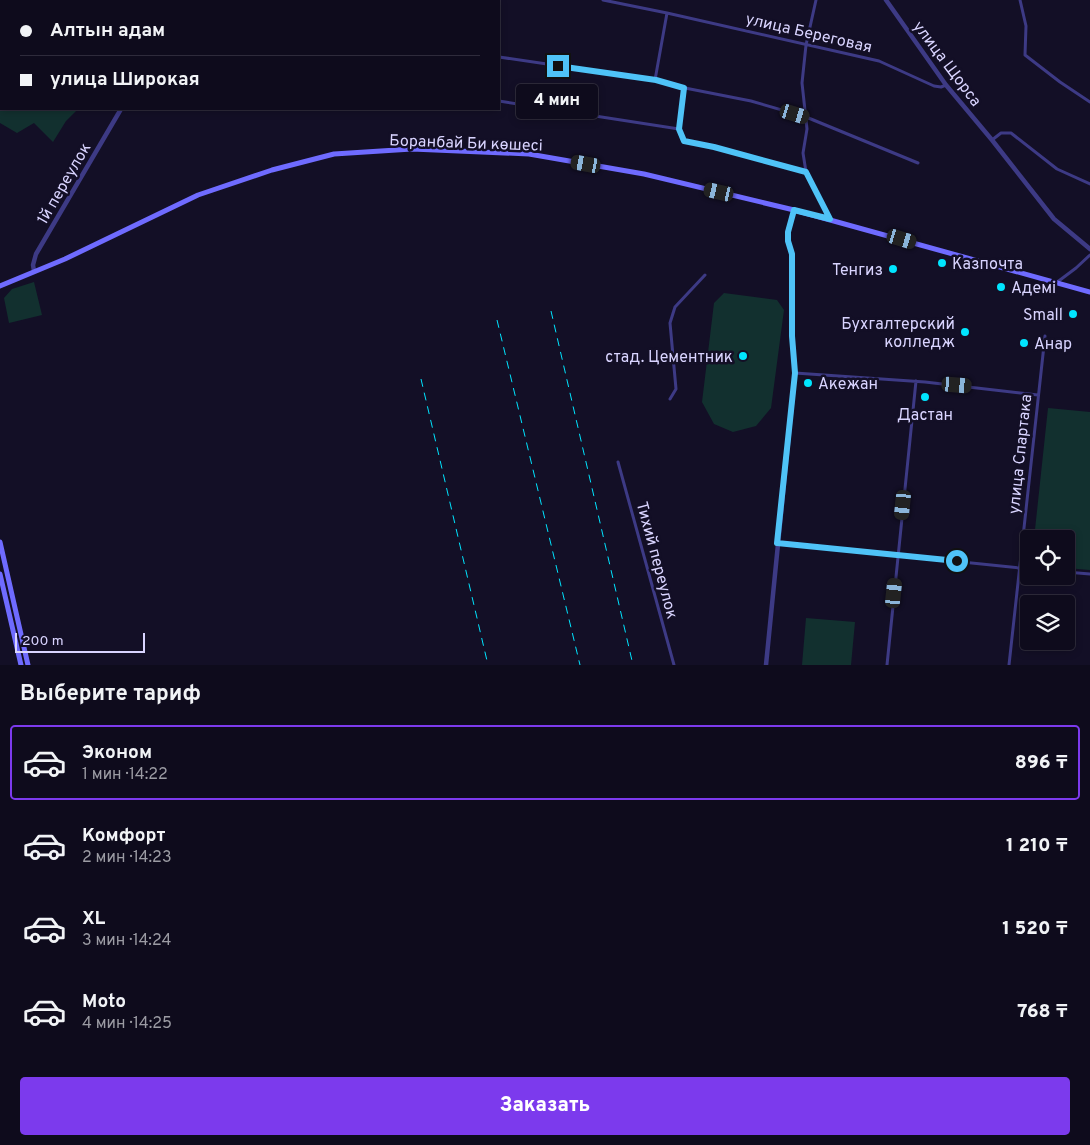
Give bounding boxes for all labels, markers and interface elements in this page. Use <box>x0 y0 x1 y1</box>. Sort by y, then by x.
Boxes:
street label: улица Береговая <box>743 10 874 58</box>
street label: улица Щорса <box>908 17 985 111</box>
text: Алтын адам <box>50 19 165 43</box>
route end <box>547 55 569 77</box>
text: улица Широкая <box>50 68 200 92</box>
callout: 4 мин <box>517 84 599 118</box>
text: 4 мин <box>534 91 580 111</box>
car <box>778 102 811 126</box>
street label: Боранбай Би көшесі <box>389 131 543 157</box>
street label: 1й переулок <box>33 139 96 229</box>
car <box>569 154 602 174</box>
car <box>702 181 735 203</box>
car <box>885 227 918 251</box>
place label: Казпочта <box>952 255 1023 275</box>
marker: Казпочта <box>936 257 948 269</box>
place label: Тенгиз <box>832 261 883 281</box>
marker: Тенгиз <box>887 263 899 275</box>
place label: Адемi <box>1011 279 1056 299</box>
marker: Адемi <box>995 281 1007 293</box>
place label: Small <box>1023 306 1063 326</box>
marker: Small <box>1067 308 1079 320</box>
place label: Бухгалтерский колледж <box>841 315 955 353</box>
marker: Бухгалтерский колледж <box>959 326 971 338</box>
place label: Анар <box>1034 335 1072 355</box>
marker: Анар <box>1018 337 1030 349</box>
place label: стад. Цементник <box>605 348 733 368</box>
marker: стад. Цементник <box>737 350 749 362</box>
place label: Акежан <box>818 375 878 395</box>
car <box>941 376 972 394</box>
marker: Акежан <box>802 377 814 389</box>
marker: Дастан <box>919 391 931 403</box>
street label: улица Спартака <box>1005 393 1037 515</box>
place label: Дастан <box>897 406 953 426</box>
car <box>893 489 912 521</box>
street label: Тихий переулок <box>631 500 681 621</box>
map controls <box>1020 530 1075 650</box>
button: locate <box>1020 530 1075 585</box>
route start <box>946 550 968 572</box>
car <box>884 577 903 609</box>
button: layers <box>1020 595 1075 650</box>
scale bar <box>15 630 145 653</box>
text: 200 m <box>22 633 64 650</box>
text: Выберите тариф <box>20 681 201 708</box>
icon: car <box>22 740 67 785</box>
text: Эконом <box>82 741 152 765</box>
text: 896 ₸ <box>1015 751 1068 775</box>
text: 1 мин · 14:22 <box>82 765 168 785</box>
icon: car <box>22 823 67 868</box>
text: Комфорт <box>82 824 165 848</box>
text: 1 210 ₸ <box>1006 834 1068 858</box>
text: 2 мин · 14:23 <box>82 848 172 868</box>
icon: car <box>22 906 67 951</box>
text: XL <box>82 907 105 931</box>
text: 1 520 ₸ <box>1002 917 1068 941</box>
text: 3 мин · 14:24 <box>82 931 172 951</box>
icon: car <box>22 989 67 1034</box>
text: Moto <box>82 990 126 1014</box>
text: 768 ₸ <box>1017 1000 1068 1024</box>
text: 4 мин · 14:25 <box>82 1014 172 1034</box>
button: Заказать <box>20 1077 1070 1135</box>

